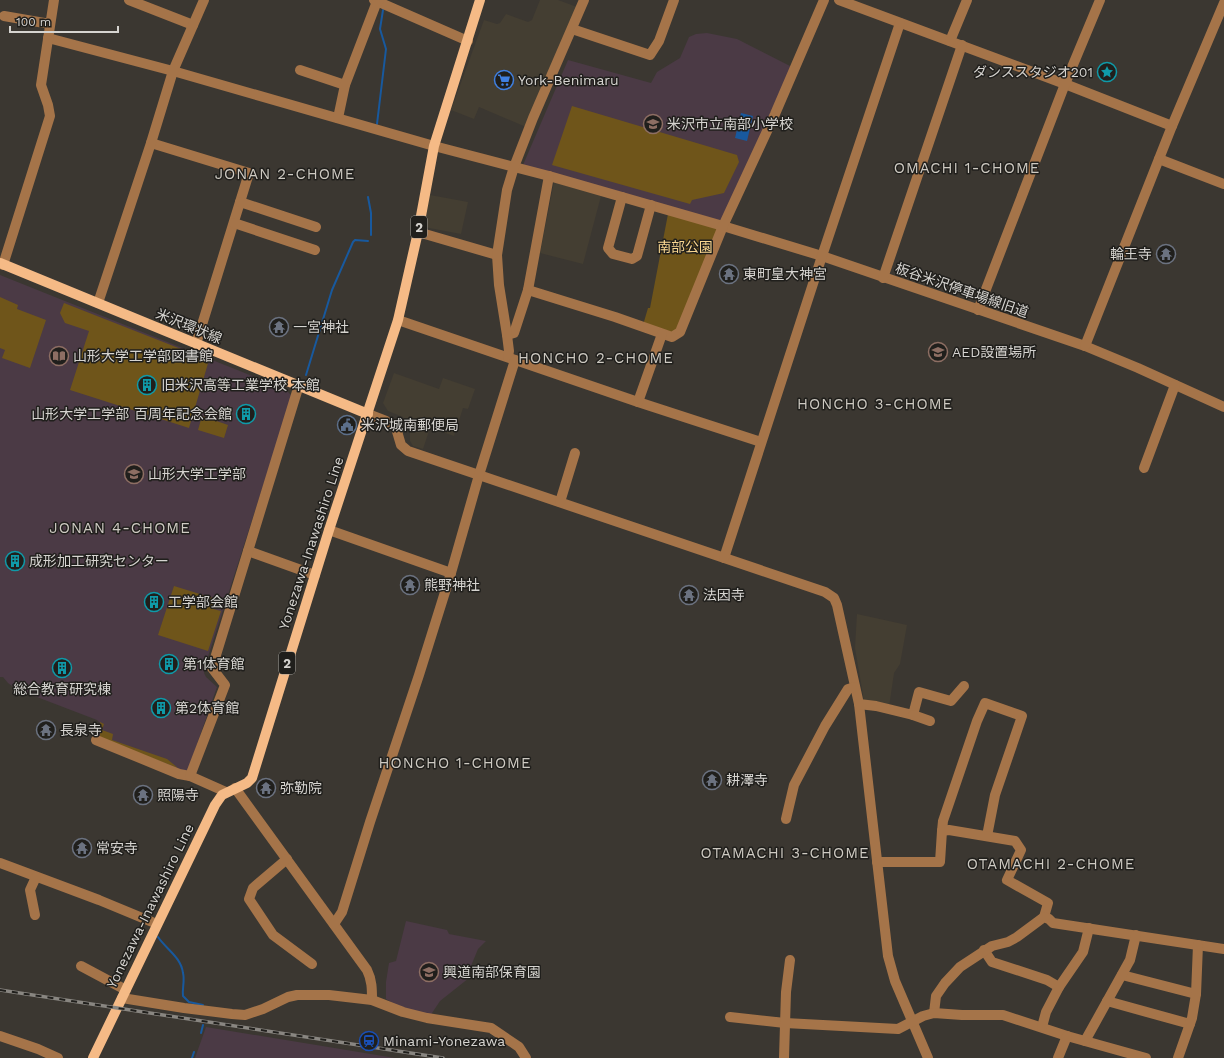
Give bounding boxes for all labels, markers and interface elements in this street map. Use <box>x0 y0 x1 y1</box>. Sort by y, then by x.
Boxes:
scale bar <box>10 8 118 34</box>
text: 100 m <box>16 15 51 29</box>
place icon: ダンススタジオ201 <box>1096 61 1118 83</box>
place label: ダンススタジオ201 <box>973 64 1093 80</box>
supermarket icon: York-Benimaru <box>493 69 515 91</box>
place label: York-Benimaru <box>518 72 619 88</box>
school or university icon: 米沢市立南部小学校 <box>642 113 664 135</box>
place label: 米沢市立南部小学校 <box>667 116 793 132</box>
district label: OMACHI 1-CHOME <box>894 159 1040 177</box>
district label: JONAN 2-CHOME <box>215 165 355 183</box>
road number: 2 <box>411 216 427 238</box>
park label: 南部公園 <box>657 239 713 255</box>
temple icon: 輪王寺 <box>1155 243 1177 265</box>
place label: 輪王寺 <box>1110 246 1152 262</box>
street label: 板谷米沢停車場線旧道 <box>893 260 1031 320</box>
temple icon: 東町皇大神宮 <box>718 263 740 285</box>
place label: 東町皇大神宮 <box>743 266 827 282</box>
street label: 米沢環状線 <box>154 305 224 347</box>
temple icon: 一宮神社 <box>268 316 290 338</box>
place label: 一宮神社 <box>293 319 349 335</box>
school or university icon: AED設置場所 <box>927 341 949 363</box>
place label: AED設置場所 <box>952 344 1036 360</box>
library icon: 山形大学工学部図書館 <box>48 345 70 367</box>
place label: 山形大学工学部図書館 <box>73 348 213 364</box>
district label: HONCHO 2-CHOME <box>518 349 674 367</box>
building icon: 旧米沢高等工業学校 本館 <box>136 374 158 396</box>
place label: 旧米沢高等工業学校 本館 <box>161 377 320 393</box>
district label: HONCHO 3-CHOME <box>797 395 953 413</box>
building icon: 山形大学工学部 百周年記念会館 <box>235 403 257 425</box>
place label: 山形大学工学部 百周年記念会館 <box>31 406 232 422</box>
public building icon: 米沢城南郵便局 <box>336 414 358 436</box>
place label: 米沢城南郵便局 <box>361 417 459 433</box>
street label: Yonezawa-Inawashiro Line <box>275 454 347 632</box>
school or university icon: 山形大学工学部 <box>123 463 145 485</box>
place label: 山形大学工学部 <box>148 466 246 482</box>
district label: JONAN 4-CHOME <box>49 519 191 537</box>
building icon: 成形加工研究センター <box>4 550 26 572</box>
place label: 成形加工研究センター <box>29 553 169 569</box>
temple icon: 熊野神社 <box>399 574 421 596</box>
place label: 熊野神社 <box>424 577 480 593</box>
temple icon: 法因寺 <box>678 584 700 606</box>
place label: 法因寺 <box>703 587 745 603</box>
building icon: 工学部会館 <box>143 591 165 613</box>
place label: 工学部会館 <box>168 594 238 610</box>
road number: 2 <box>279 652 295 674</box>
building icon: 第1体育館 <box>158 653 180 675</box>
place label: 第1体育館 <box>183 656 244 672</box>
building icon: 総合教育研究棟 <box>51 657 73 679</box>
place label: 総合教育研究棟 <box>13 681 111 697</box>
building icon: 第2体育館 <box>150 697 172 719</box>
place label: 第2体育館 <box>175 700 239 716</box>
temple icon: 長泉寺 <box>35 719 57 741</box>
place label: 長泉寺 <box>60 722 102 738</box>
district label: HONCHO 1-CHOME <box>379 754 531 772</box>
temple icon: 耕澤寺 <box>701 769 723 791</box>
place label: 耕澤寺 <box>726 772 768 788</box>
temple icon: 弥勒院 <box>255 777 277 799</box>
place label: 弥勒院 <box>280 780 322 796</box>
temple icon: 照陽寺 <box>132 784 154 806</box>
place label: 照陽寺 <box>157 787 199 803</box>
street label: Yonezawa-Inawashiro Line <box>103 821 197 991</box>
temple icon: 常安寺 <box>71 837 93 859</box>
place label: 常安寺 <box>96 840 138 856</box>
district label: OTAMACHI 3-CHOME <box>700 844 870 862</box>
district label: OTAMACHI 2-CHOME <box>967 855 1135 873</box>
school or university icon: 興道南部保育園 <box>418 961 440 983</box>
place label: 興道南部保育園 <box>443 964 541 980</box>
station icon: Minami-Yonezawa <box>358 1030 380 1052</box>
place label: Minami-Yonezawa <box>383 1033 505 1049</box>

